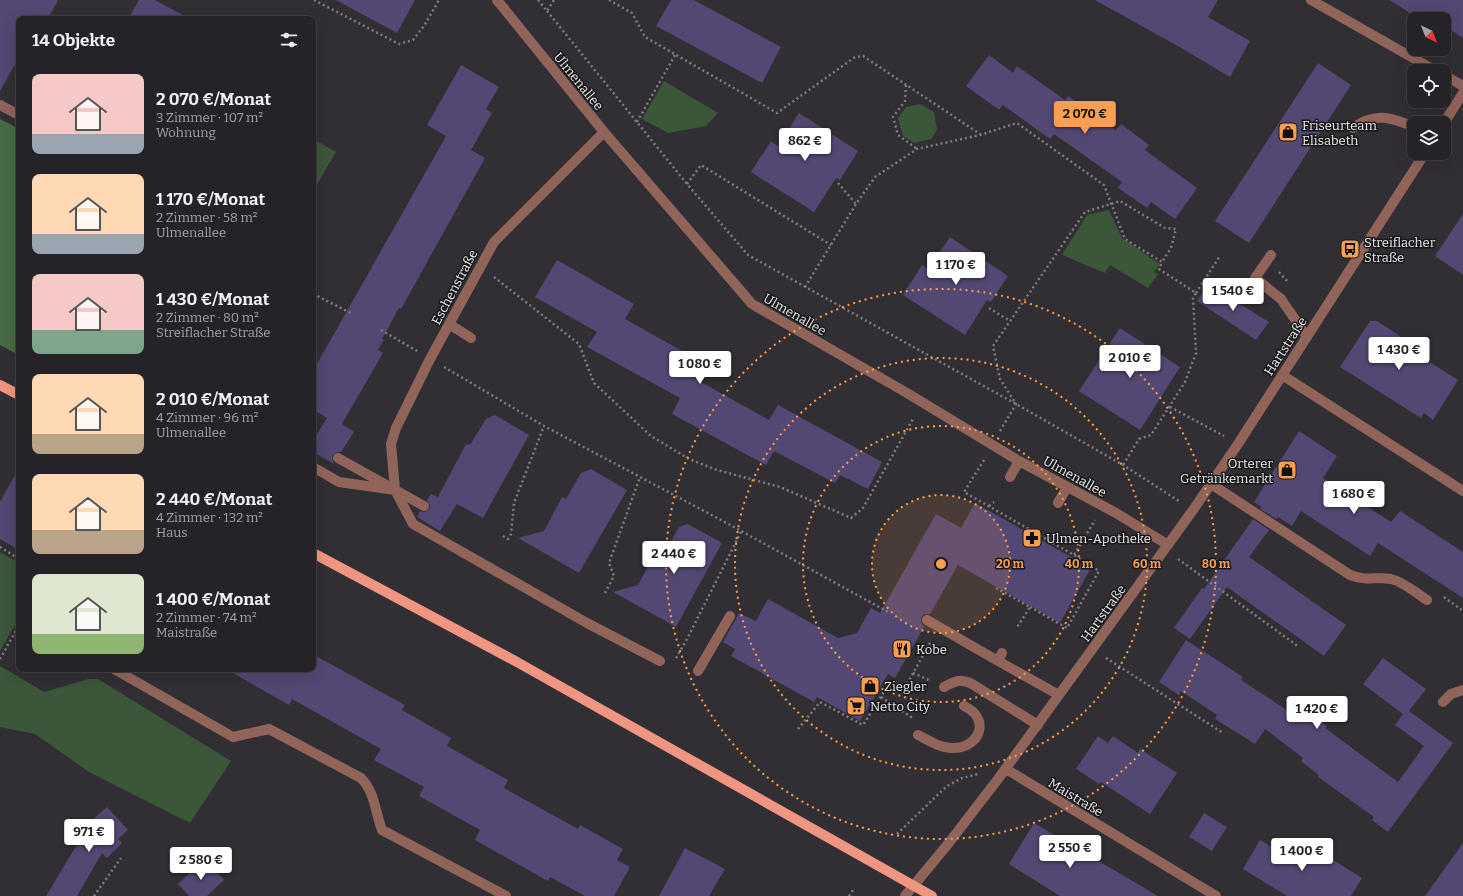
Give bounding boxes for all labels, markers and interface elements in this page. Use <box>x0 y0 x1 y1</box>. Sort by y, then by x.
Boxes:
north arrow <box>1407 12 1451 56</box>
map controls <box>1407 12 1451 160</box>
icon: filters <box>278 29 300 51</box>
text: 14 Objekte <box>32 30 115 51</box>
street label: Ulmenallee <box>551 49 606 113</box>
button: locate <box>1407 64 1451 108</box>
text: 2 070 €/Monat <box>156 89 271 110</box>
icon: home <box>64 90 112 138</box>
pin: 2 070 € <box>1048 101 1122 135</box>
text: 2 070 € <box>1063 106 1107 121</box>
text: 3 Zimmer · 107 m² <box>156 110 263 125</box>
button: layers <box>1407 116 1451 160</box>
place label: Friseurteam Elisabeth <box>1302 118 1377 148</box>
shop icon: Friseurteam Elisabeth <box>1277 121 1299 143</box>
text: Wohnung <box>156 125 216 140</box>
pin: 862 € <box>777 128 833 162</box>
text: 862 € <box>788 133 822 148</box>
text: 1 170 €/Monat <box>156 189 265 210</box>
icon: home <box>64 190 112 238</box>
text: 2 Zimmer · 58 m² <box>156 210 257 225</box>
text: Ulmenallee <box>156 225 226 240</box>
place label: Streiflacher Straße <box>1364 235 1436 265</box>
bus stop icon: Streiflacher Straße <box>1339 238 1361 260</box>
street label: Eschenstraße <box>428 247 480 327</box>
pin: 1 170 € <box>919 252 993 286</box>
text: 1 170 € <box>936 257 976 272</box>
pin: 1 540 € <box>1196 278 1270 312</box>
text: 1 540 € <box>1212 283 1254 298</box>
text: 1 430 €/Monat <box>156 289 269 310</box>
icon: home <box>64 290 112 338</box>
street label: Ulmenallee <box>761 290 829 338</box>
text: 2 Zimmer · 80 m² <box>156 310 259 325</box>
street label: Hartstraße <box>1261 314 1310 378</box>
text: Streiflacher Straße <box>156 325 270 340</box>
pin: 1 430 € <box>1362 337 1436 371</box>
text: 1 430 € <box>1378 342 1421 357</box>
pin: 2 010 € <box>1093 345 1167 379</box>
text: 2 010 € <box>1108 350 1152 365</box>
pin: 1 080 € <box>663 351 737 385</box>
text: 1 080 € <box>678 356 722 371</box>
text: 2 010 €/Monat <box>156 389 270 410</box>
icon: home <box>64 390 112 438</box>
text: 4 Zimmer · 96 m² <box>156 410 258 425</box>
text: Ulmenallee <box>156 425 226 440</box>
street label: Ulmenallee <box>1040 453 1109 500</box>
place label: Orterer Getränkemarkt <box>1180 456 1273 486</box>
shop icon: Orterer Getränkemarkt <box>1276 459 1298 481</box>
pin: 1 680 € <box>1317 481 1391 515</box>
text: 1 680 € <box>1332 486 1376 501</box>
text: 2 440 €/Monat <box>156 489 272 510</box>
icon: home <box>64 490 112 538</box>
text: 4 Zimmer · 132 m² <box>156 510 263 525</box>
text: Haus <box>156 525 188 540</box>
pharmacy icon: Ulmen-Apotheke <box>1021 527 1043 549</box>
place label: Ulmen-Apotheke <box>1046 531 1151 546</box>
pin: 2 440 € <box>637 541 711 575</box>
text: 2 440 € <box>651 546 697 561</box>
centre of rings <box>934 557 948 571</box>
text: 20 m <box>996 557 1025 571</box>
text: 40 m <box>1065 557 1094 571</box>
text: 60 m <box>1133 557 1162 571</box>
text: 80 m <box>1202 557 1231 571</box>
street label: Hartstraße <box>1078 582 1129 645</box>
text: 1 400 €/Monat <box>156 589 270 610</box>
icon: home <box>64 590 112 638</box>
text: 2 Zimmer · 74 m² <box>156 610 257 625</box>
text: Maistraße <box>156 625 217 640</box>
restaurant icon: Kobe <box>891 638 913 660</box>
place label: Kobe <box>916 642 947 657</box>
shop icon: Ziegler <box>859 675 881 697</box>
place label: Ziegler <box>884 679 927 694</box>
supermarket icon: Netto City <box>845 695 867 717</box>
pin: 1 420 € <box>1280 696 1354 730</box>
place label: Netto City <box>870 699 930 714</box>
text: 1 420 € <box>1296 701 1338 716</box>
street label: Maistraße <box>1046 775 1106 820</box>
pin: 971 € <box>61 819 117 853</box>
text: 971 € <box>73 824 105 839</box>
pin: 2 550 € <box>1033 835 1107 869</box>
pin: 1 400 € <box>1265 838 1339 872</box>
text: 2 550 € <box>1048 840 1092 855</box>
text: 1 400 € <box>1280 843 1324 858</box>
pin: 2 580 € <box>164 847 238 881</box>
text: 2 580 € <box>179 852 223 867</box>

